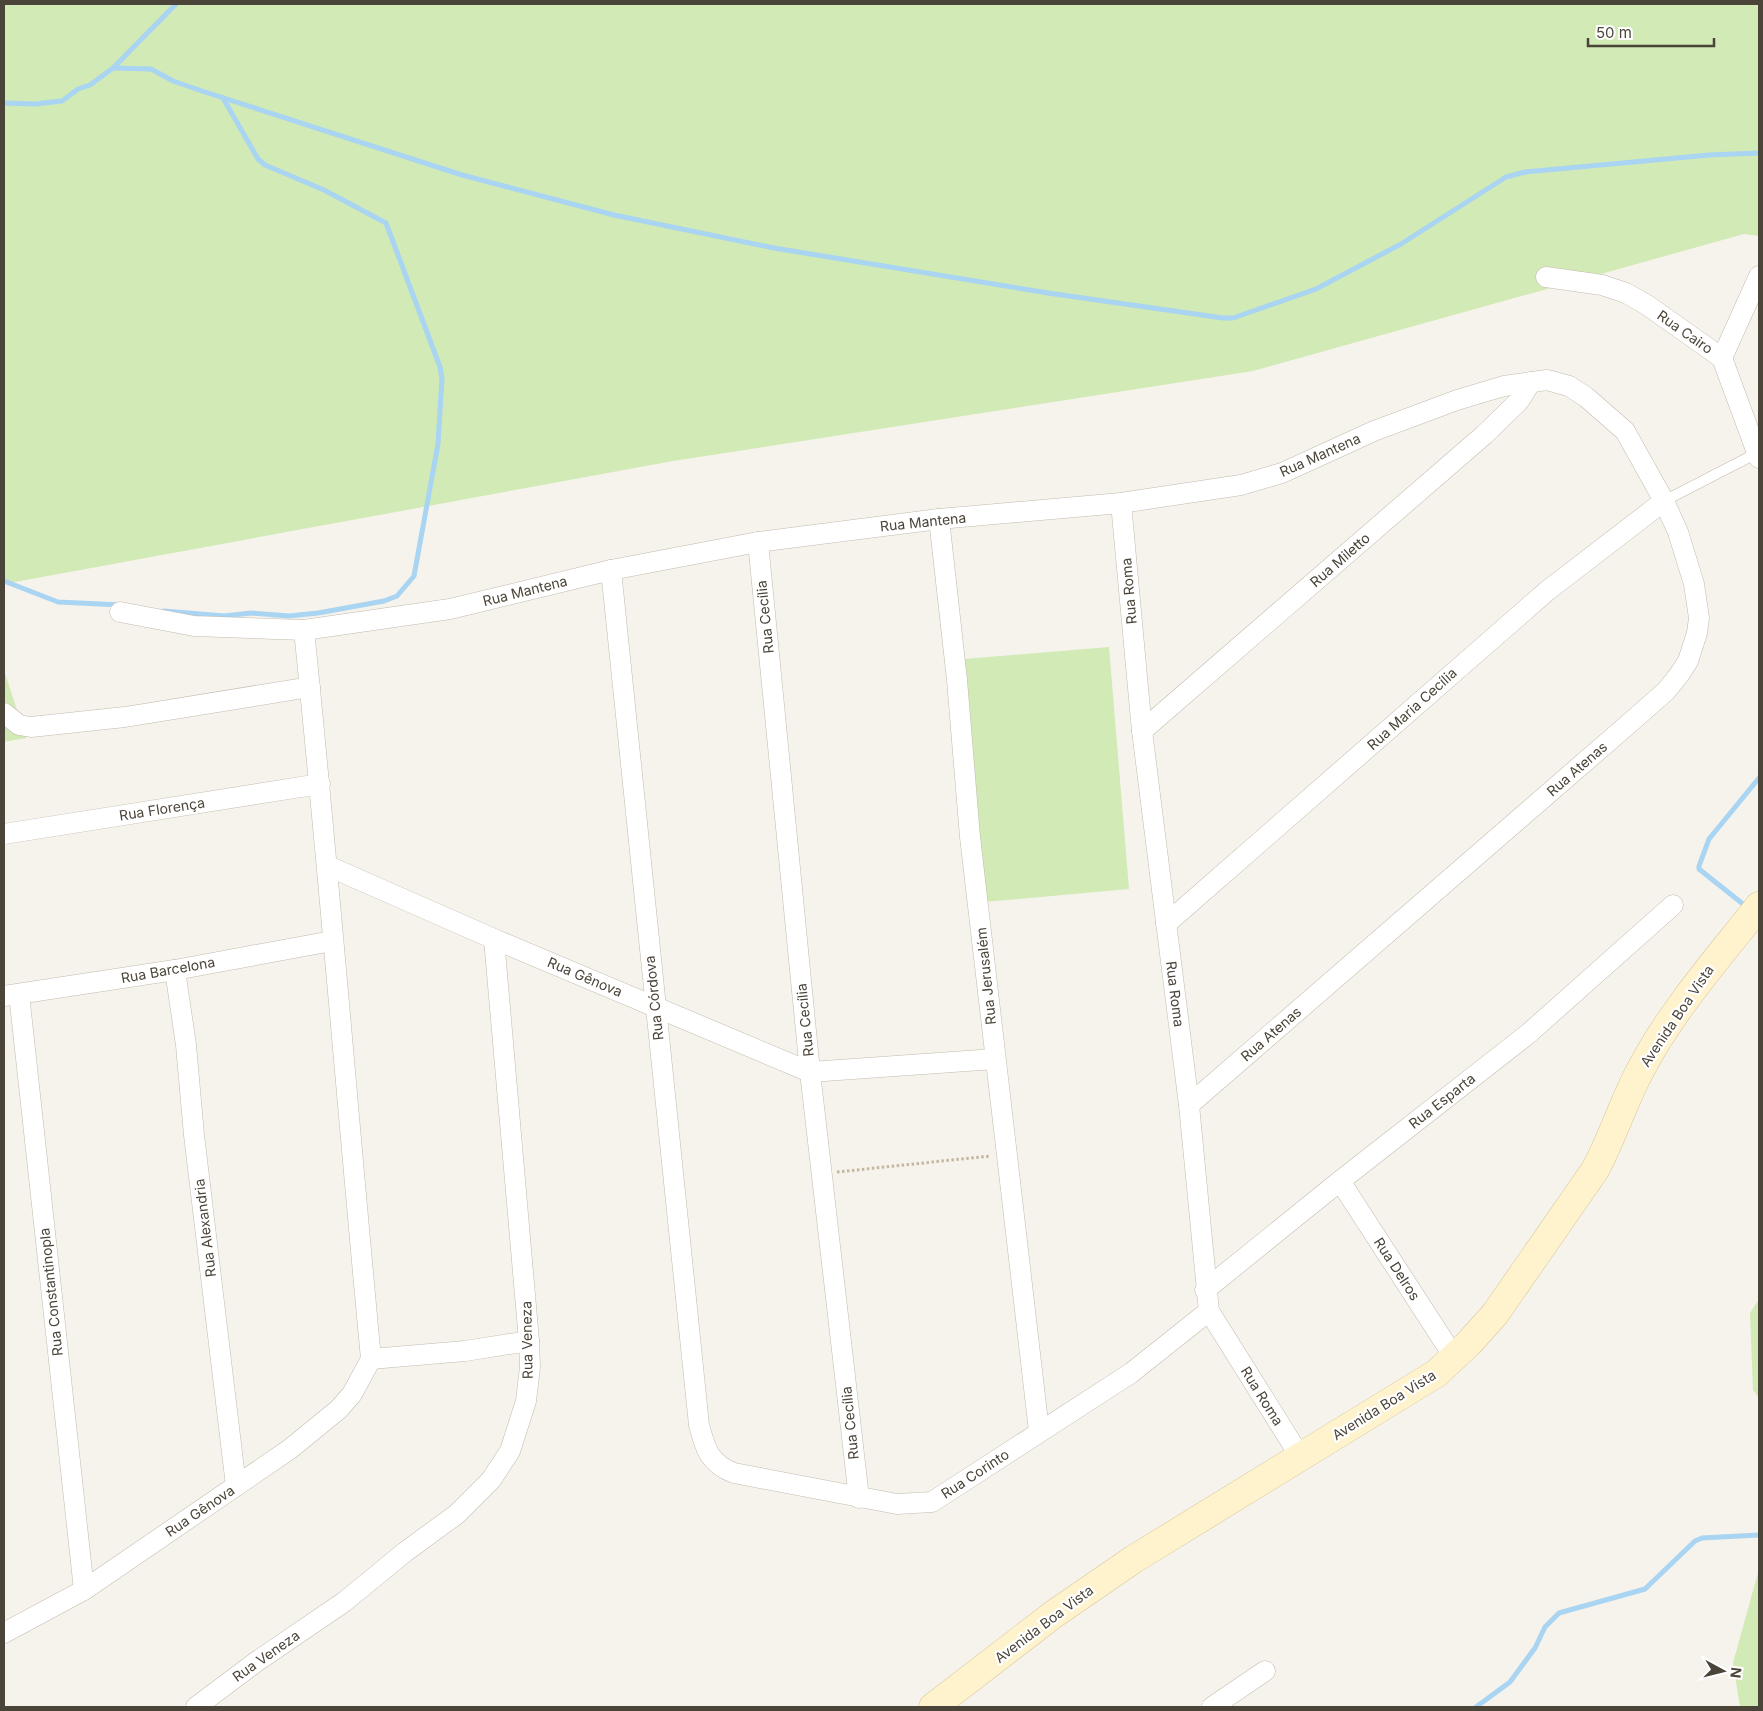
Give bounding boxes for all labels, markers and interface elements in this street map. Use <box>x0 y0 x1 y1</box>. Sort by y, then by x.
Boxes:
scale bar <box>1588 15 1714 47</box>
text: 50 m <box>1596 23 1632 42</box>
street label: Rua Cairo <box>1654 306 1716 357</box>
street label: Rua Mantena <box>1277 429 1363 480</box>
street label: Rua Mantena <box>879 509 967 534</box>
street label: Rua Miletto <box>1306 529 1373 590</box>
street label: Rua Roma <box>1117 557 1140 625</box>
street label: Rua Mantena <box>481 572 569 609</box>
street label: Rua Cecília <box>752 580 777 654</box>
street label: Rua Maria Cecília <box>1363 664 1460 753</box>
street label: Rua Atenas <box>1543 738 1610 800</box>
street label: Rua Florença <box>118 793 206 824</box>
street label: Rua Jerusalém <box>972 927 999 1026</box>
street label: Rua Barcelona <box>120 953 216 986</box>
street label: Rua Gênova <box>545 953 625 1000</box>
street label: Rua Córdova <box>641 955 666 1041</box>
street label: Rua Roma <box>1163 960 1188 1028</box>
street label: Avenida Boa Vista <box>1636 962 1717 1070</box>
street label: Rua Cecília <box>792 983 817 1057</box>
street label: Rua Atenas <box>1237 1003 1304 1065</box>
street label: Rua Esparta <box>1405 1069 1478 1132</box>
street label: Rua Alexandria <box>190 1178 219 1278</box>
street label: Rua Constantinopla <box>35 1227 66 1357</box>
street label: Rua Delros <box>1371 1234 1424 1303</box>
street label: Rua Veneza <box>517 1301 536 1379</box>
street label: Rua Roma <box>1238 1363 1287 1428</box>
street label: Avenida Boa Vista <box>1329 1366 1439 1443</box>
street label: Rua Cecília <box>837 1386 862 1460</box>
street label: Rua Corinto <box>938 1445 1012 1502</box>
street label: Rua Gênova <box>162 1481 238 1540</box>
street label: Avenida Boa Vista <box>991 1581 1096 1666</box>
street label: Rua Veneza <box>229 1626 303 1685</box>
north arrow <box>1698 1646 1748 1696</box>
text: N <box>1727 1666 1745 1679</box>

